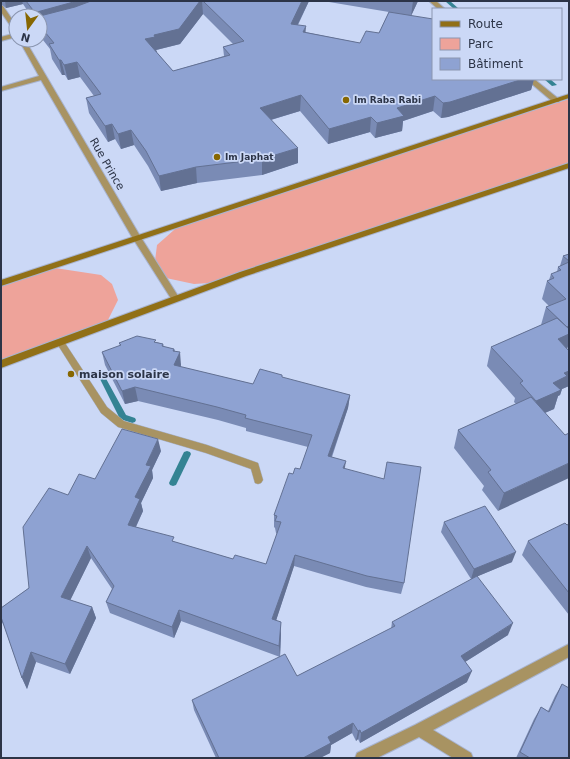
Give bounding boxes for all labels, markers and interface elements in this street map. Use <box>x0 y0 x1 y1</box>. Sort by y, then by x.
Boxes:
north arrow <box>8 8 48 48</box>
legend <box>432 8 562 80</box>
text: Route <box>468 17 503 31</box>
text: N <box>19 30 32 45</box>
text: Parc <box>468 37 493 51</box>
text: Bâtiment <box>468 57 523 71</box>
marker: Im Raba Rabi <box>341 95 351 105</box>
place label: Im Raba Rabi <box>354 95 421 105</box>
street label: Rue Prince <box>87 136 127 193</box>
marker: Im Japhat <box>212 152 222 162</box>
place label: Im Japhat <box>225 152 274 162</box>
place label: maison solaire <box>79 368 169 381</box>
marker: maison solaire <box>66 369 76 379</box>

